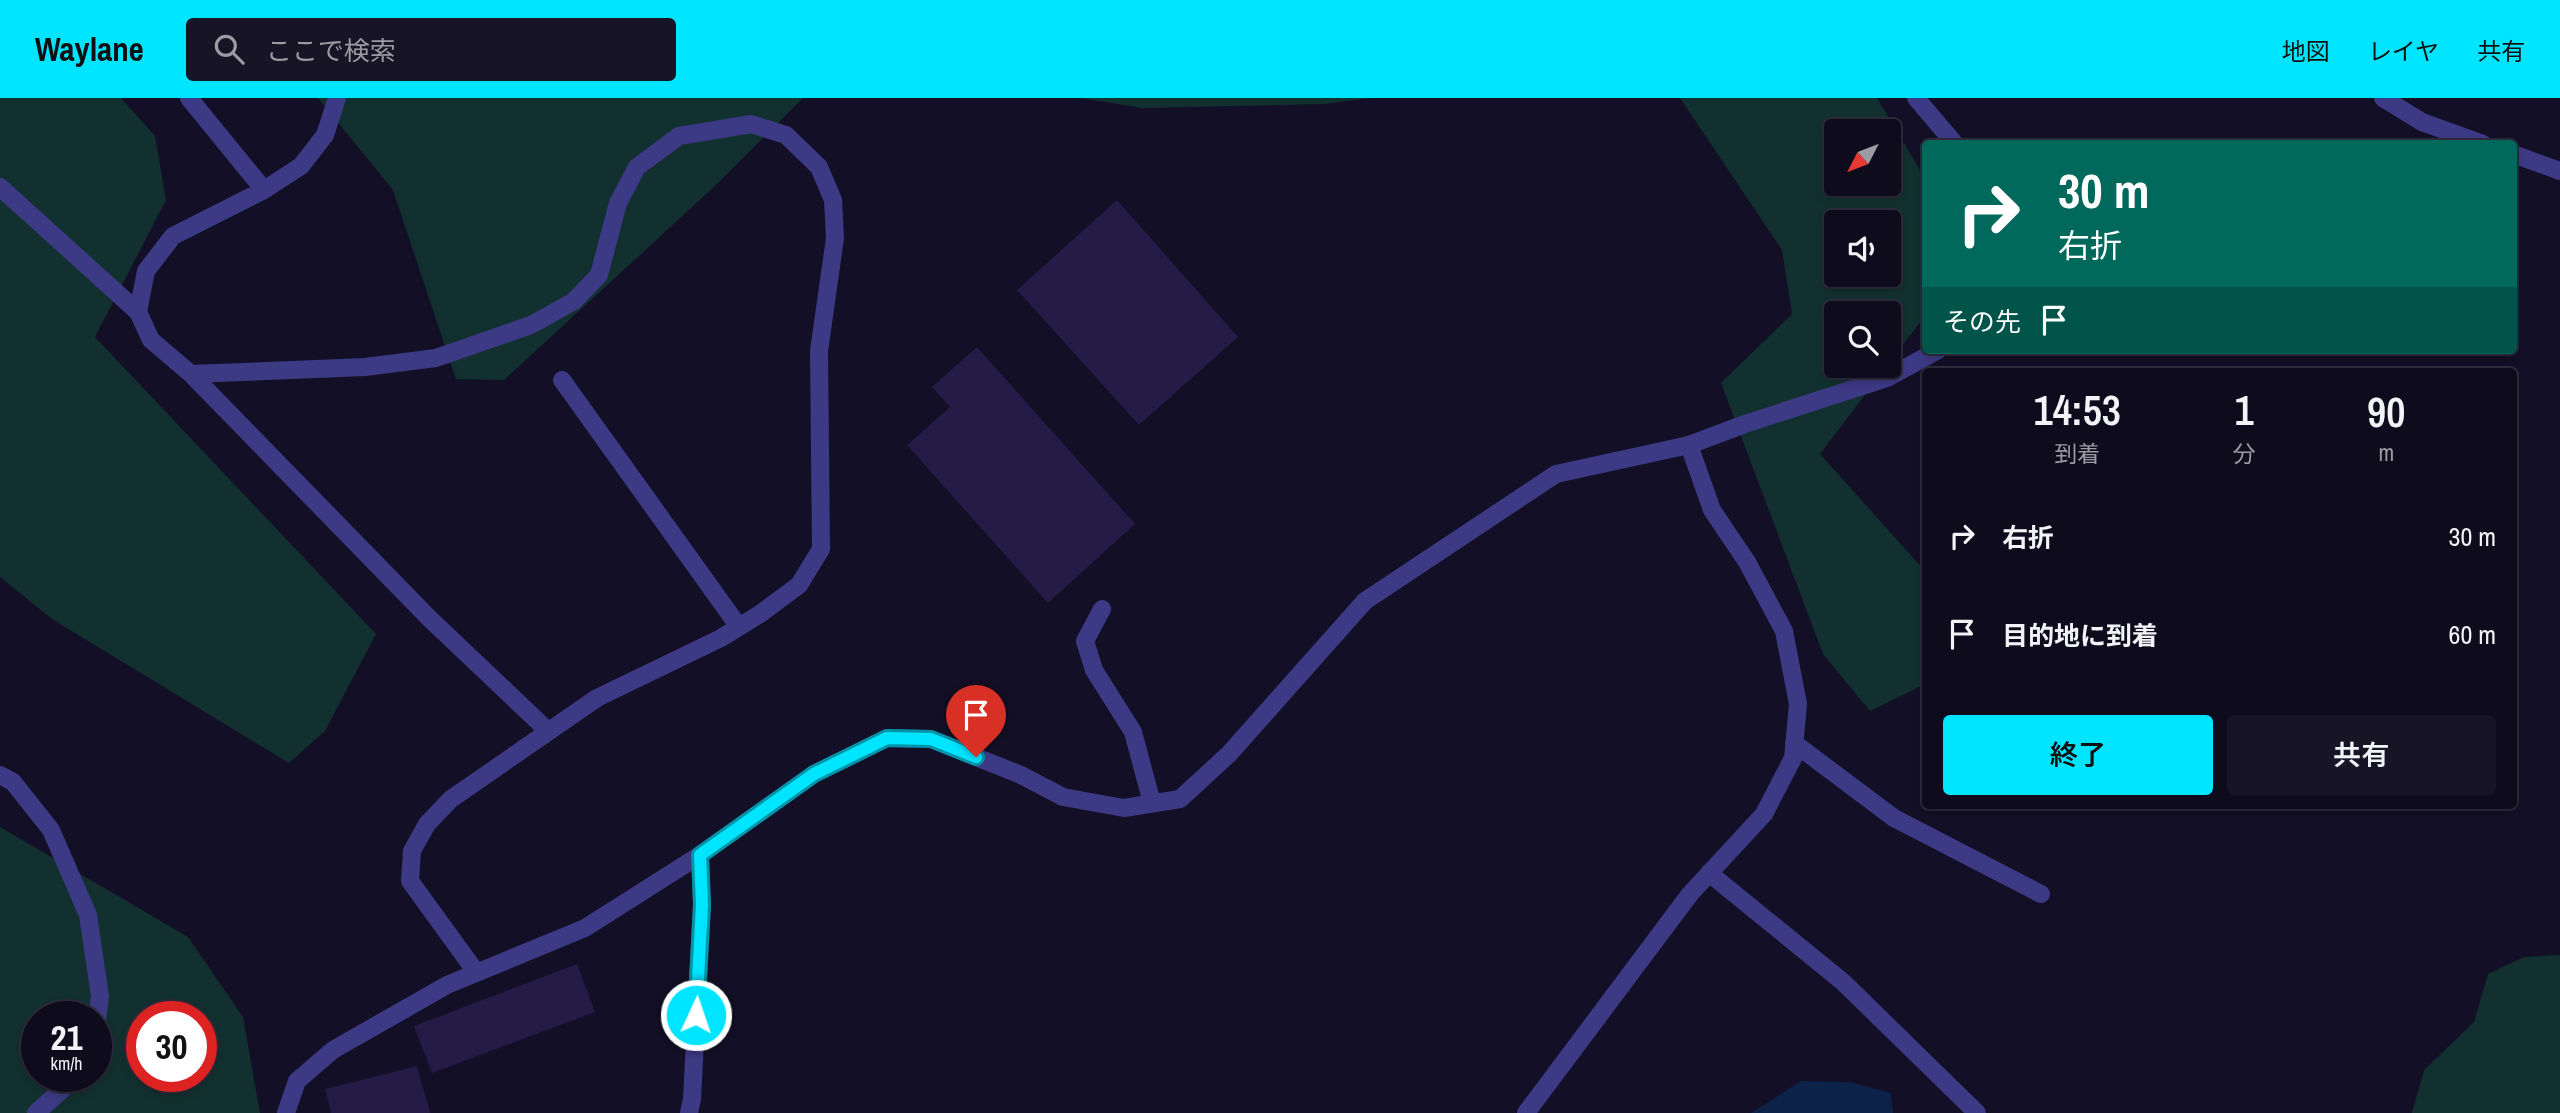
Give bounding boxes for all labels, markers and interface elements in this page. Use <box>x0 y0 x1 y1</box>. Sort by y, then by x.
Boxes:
search box <box>186 18 676 81</box>
text: Waylane <box>35 27 144 71</box>
icon: search <box>210 30 248 68</box>
text: ここで検索 <box>266 33 396 68</box>
text: 地図 <box>2282 35 2330 67</box>
text: レイヤ <box>2368 35 2439 67</box>
text: 共有 <box>2477 35 2525 67</box>
north arrow <box>1824 119 1900 196</box>
map controls <box>1824 119 1901 378</box>
text: 30 m <box>2058 157 2150 223</box>
icon: right <box>1943 168 2034 259</box>
button: sound <box>1824 210 1901 287</box>
text: 右折 <box>2058 224 2122 267</box>
button: search <box>1824 301 1901 378</box>
icon: arrive <box>2035 301 2073 339</box>
text: その先 <box>1943 304 2021 339</box>
text: 14:53 <box>2034 382 2121 438</box>
text: 1 <box>2234 382 2254 438</box>
text: 90 <box>2367 384 2405 440</box>
text: m <box>2378 437 2394 468</box>
text: 到着 <box>2054 438 2100 469</box>
text: 分 <box>2233 438 2256 469</box>
icon: right <box>1943 517 1981 555</box>
text: 30 m <box>2449 519 2496 554</box>
text: 右折 <box>2002 520 2054 555</box>
icon: arrive <box>1943 615 1981 653</box>
text: 60 m <box>2449 617 2496 652</box>
text: 目的地に到着 <box>2002 618 2158 653</box>
pin <box>946 685 1006 757</box>
icon: arrive <box>957 696 995 734</box>
button: 終了 <box>1943 715 2213 795</box>
button: 共有 <box>2227 715 2496 795</box>
position arrow <box>659 978 733 1052</box>
speed limit sign: 30 <box>126 1001 217 1092</box>
text: 21 <box>51 1014 82 1061</box>
text: km/h <box>51 1051 83 1076</box>

